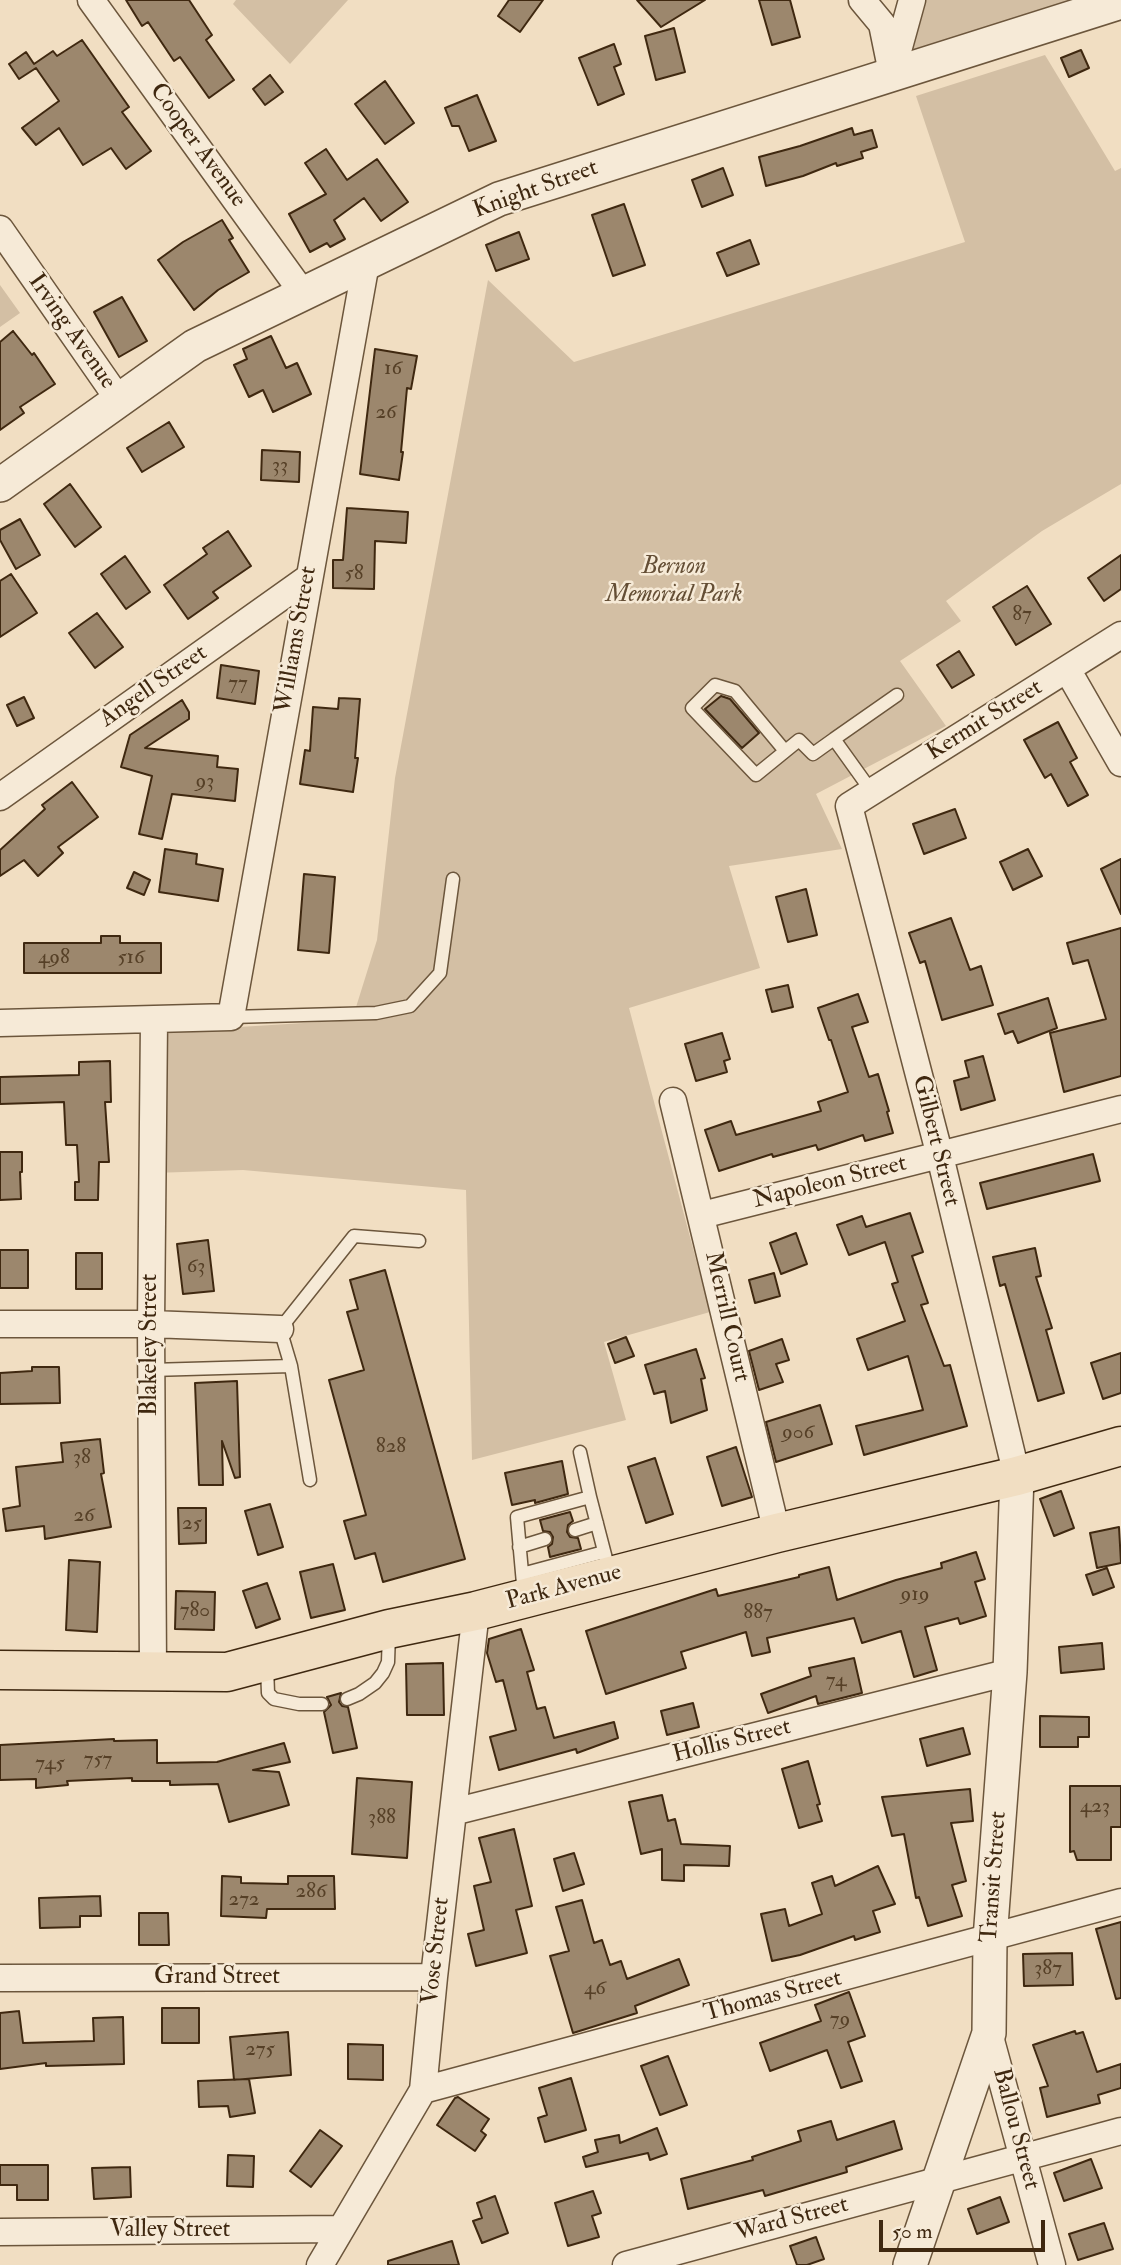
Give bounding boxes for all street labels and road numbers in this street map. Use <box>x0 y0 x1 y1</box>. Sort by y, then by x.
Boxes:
street label: Cooper Avenue <box>142 78 252 214</box>
street label: Knight Street <box>470 154 602 226</box>
street label: Irving Avenue <box>21 269 121 395</box>
street label: Williams Street <box>270 564 324 716</box>
street label: Angell Street <box>95 639 213 735</box>
street label: Kermit Street <box>922 674 1048 768</box>
street label: Gilbert Street <box>905 1072 965 1210</box>
street label: Napoleon Street <box>750 1150 910 1216</box>
street label: Merrill Court <box>697 1249 755 1385</box>
street label: Blakeley Street <box>137 1274 165 1416</box>
street label: Park Avenue <box>503 1559 625 1617</box>
street label: Hollis Street <box>670 1713 794 1771</box>
street label: Transit Street <box>976 1810 1014 1944</box>
street label: Vose Street <box>417 1896 457 2006</box>
street label: Grand Street <box>154 1964 280 1992</box>
street label: Thomas Street <box>701 1965 845 2029</box>
street label: Ballou Street <box>985 2065 1045 2193</box>
street label: Ward Street <box>732 2191 852 2249</box>
street label: Valley Street <box>110 2217 230 2245</box>

